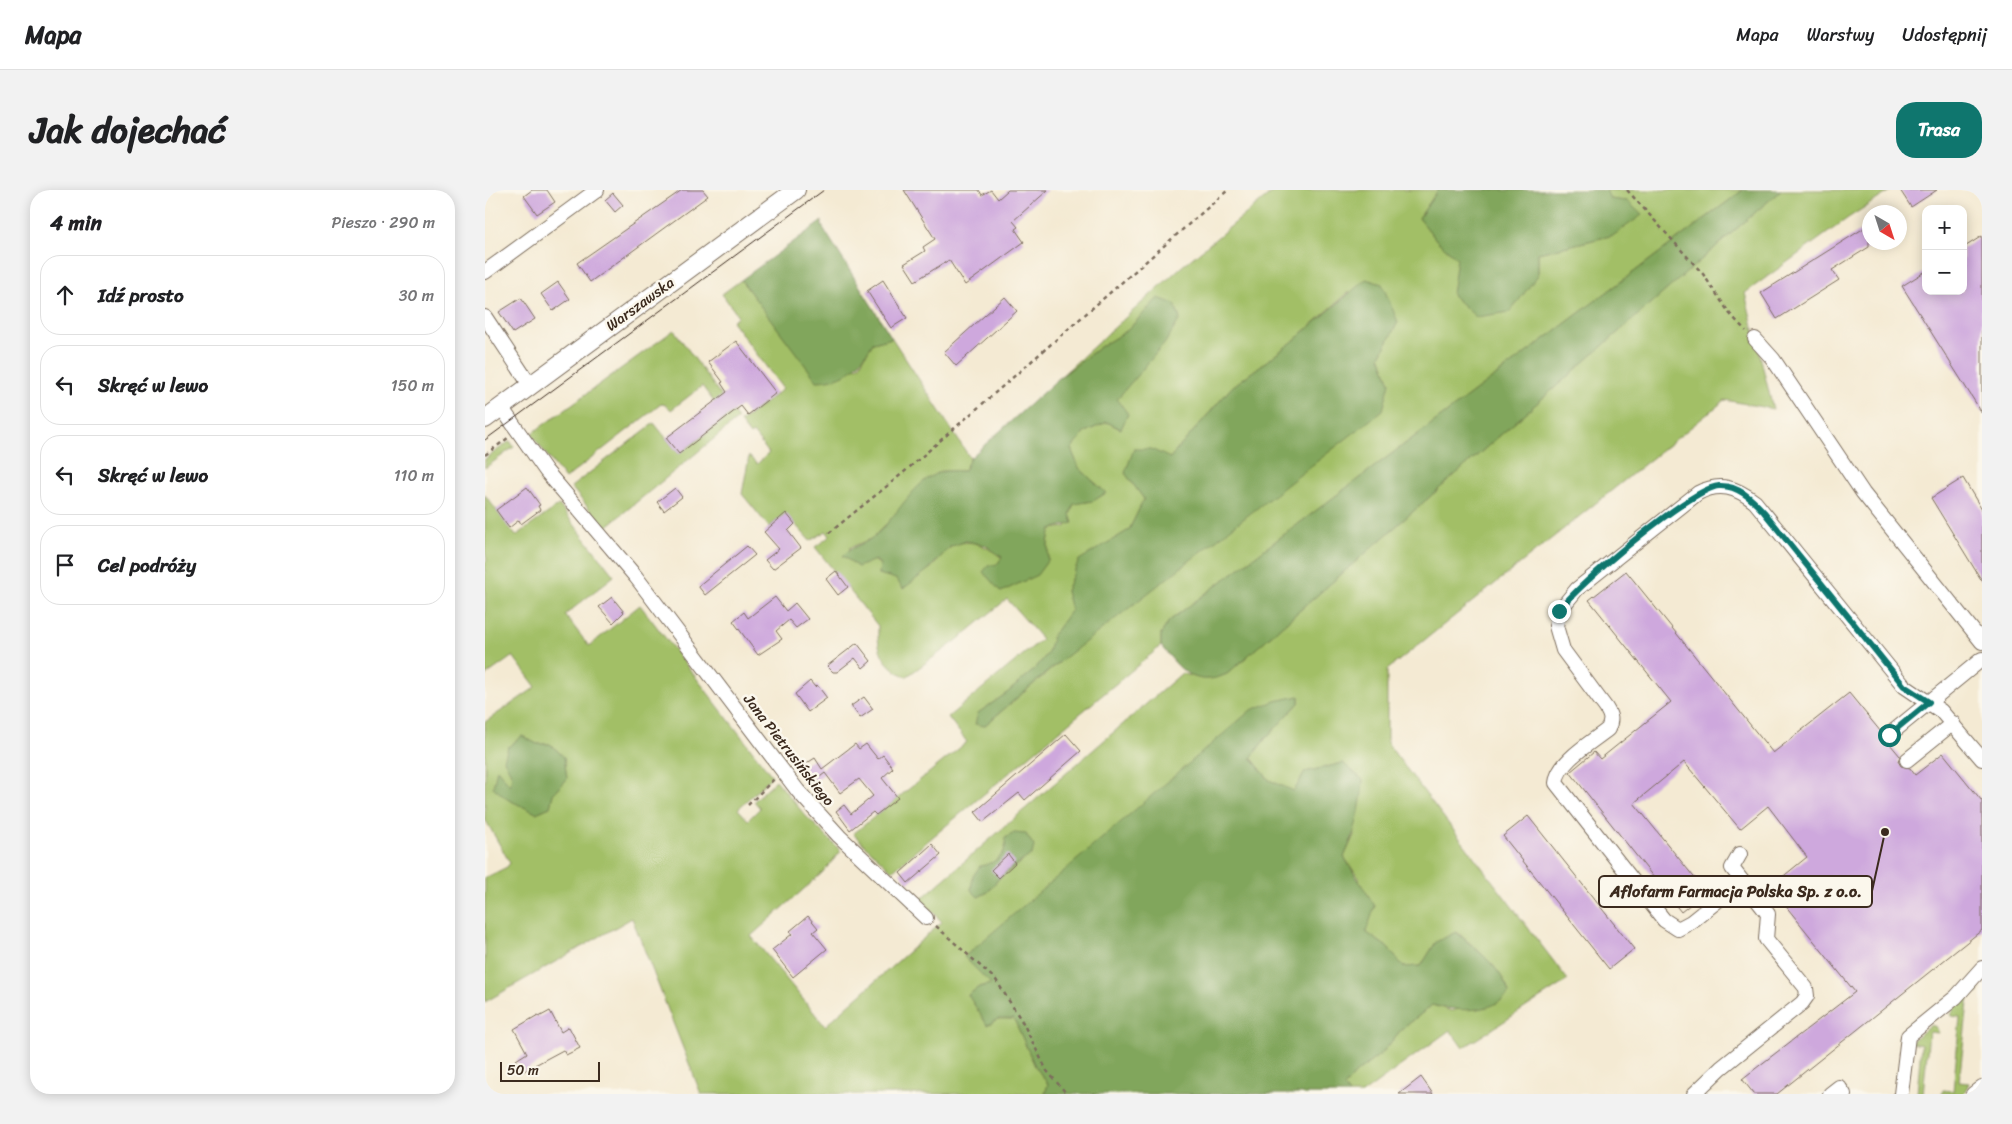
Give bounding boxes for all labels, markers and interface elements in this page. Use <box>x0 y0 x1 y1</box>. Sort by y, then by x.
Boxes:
text: Mapa <box>25 14 81 56</box>
text: Mapa <box>1736 19 1779 51</box>
text: Warstwy <box>1807 19 1874 51</box>
text: Udostępnij <box>1902 19 1987 51</box>
text: Jak dojechać <box>30 99 226 161</box>
button: Trasa <box>1896 102 1982 158</box>
text: 4 min <box>50 204 102 242</box>
north arrow <box>1862 205 1907 250</box>
map controls <box>1922 205 1967 295</box>
button: + <box>1922 205 1967 250</box>
text: Pieszo · 290 m <box>332 208 435 237</box>
button: − <box>1922 250 1967 295</box>
street label: Warszawska <box>600 270 680 338</box>
text: Idź prosto <box>98 279 184 312</box>
icon: ahead <box>51 281 79 309</box>
text: 30 m <box>399 281 434 310</box>
text: Skręć w lewo <box>98 369 208 402</box>
icon: left <box>51 371 79 399</box>
text: 150 m <box>391 371 434 400</box>
text: Skręć w lewo <box>98 459 208 492</box>
icon: left <box>51 461 79 489</box>
text: 110 m <box>394 461 434 490</box>
text: Cel podróży <box>98 549 196 582</box>
icon: arrive <box>51 551 79 579</box>
route end <box>1548 600 1571 623</box>
street label: Jana Pietrusińskiego <box>736 687 842 812</box>
route start <box>1878 724 1901 747</box>
callout: Aflofarm Farmacja Polska Sp. z o.o. <box>1599 876 1872 907</box>
text: Aflofarm Farmacja Polska Sp. z o.o. <box>1609 877 1862 906</box>
text: 50 m <box>507 1058 539 1083</box>
scale bar <box>500 1059 600 1082</box>

